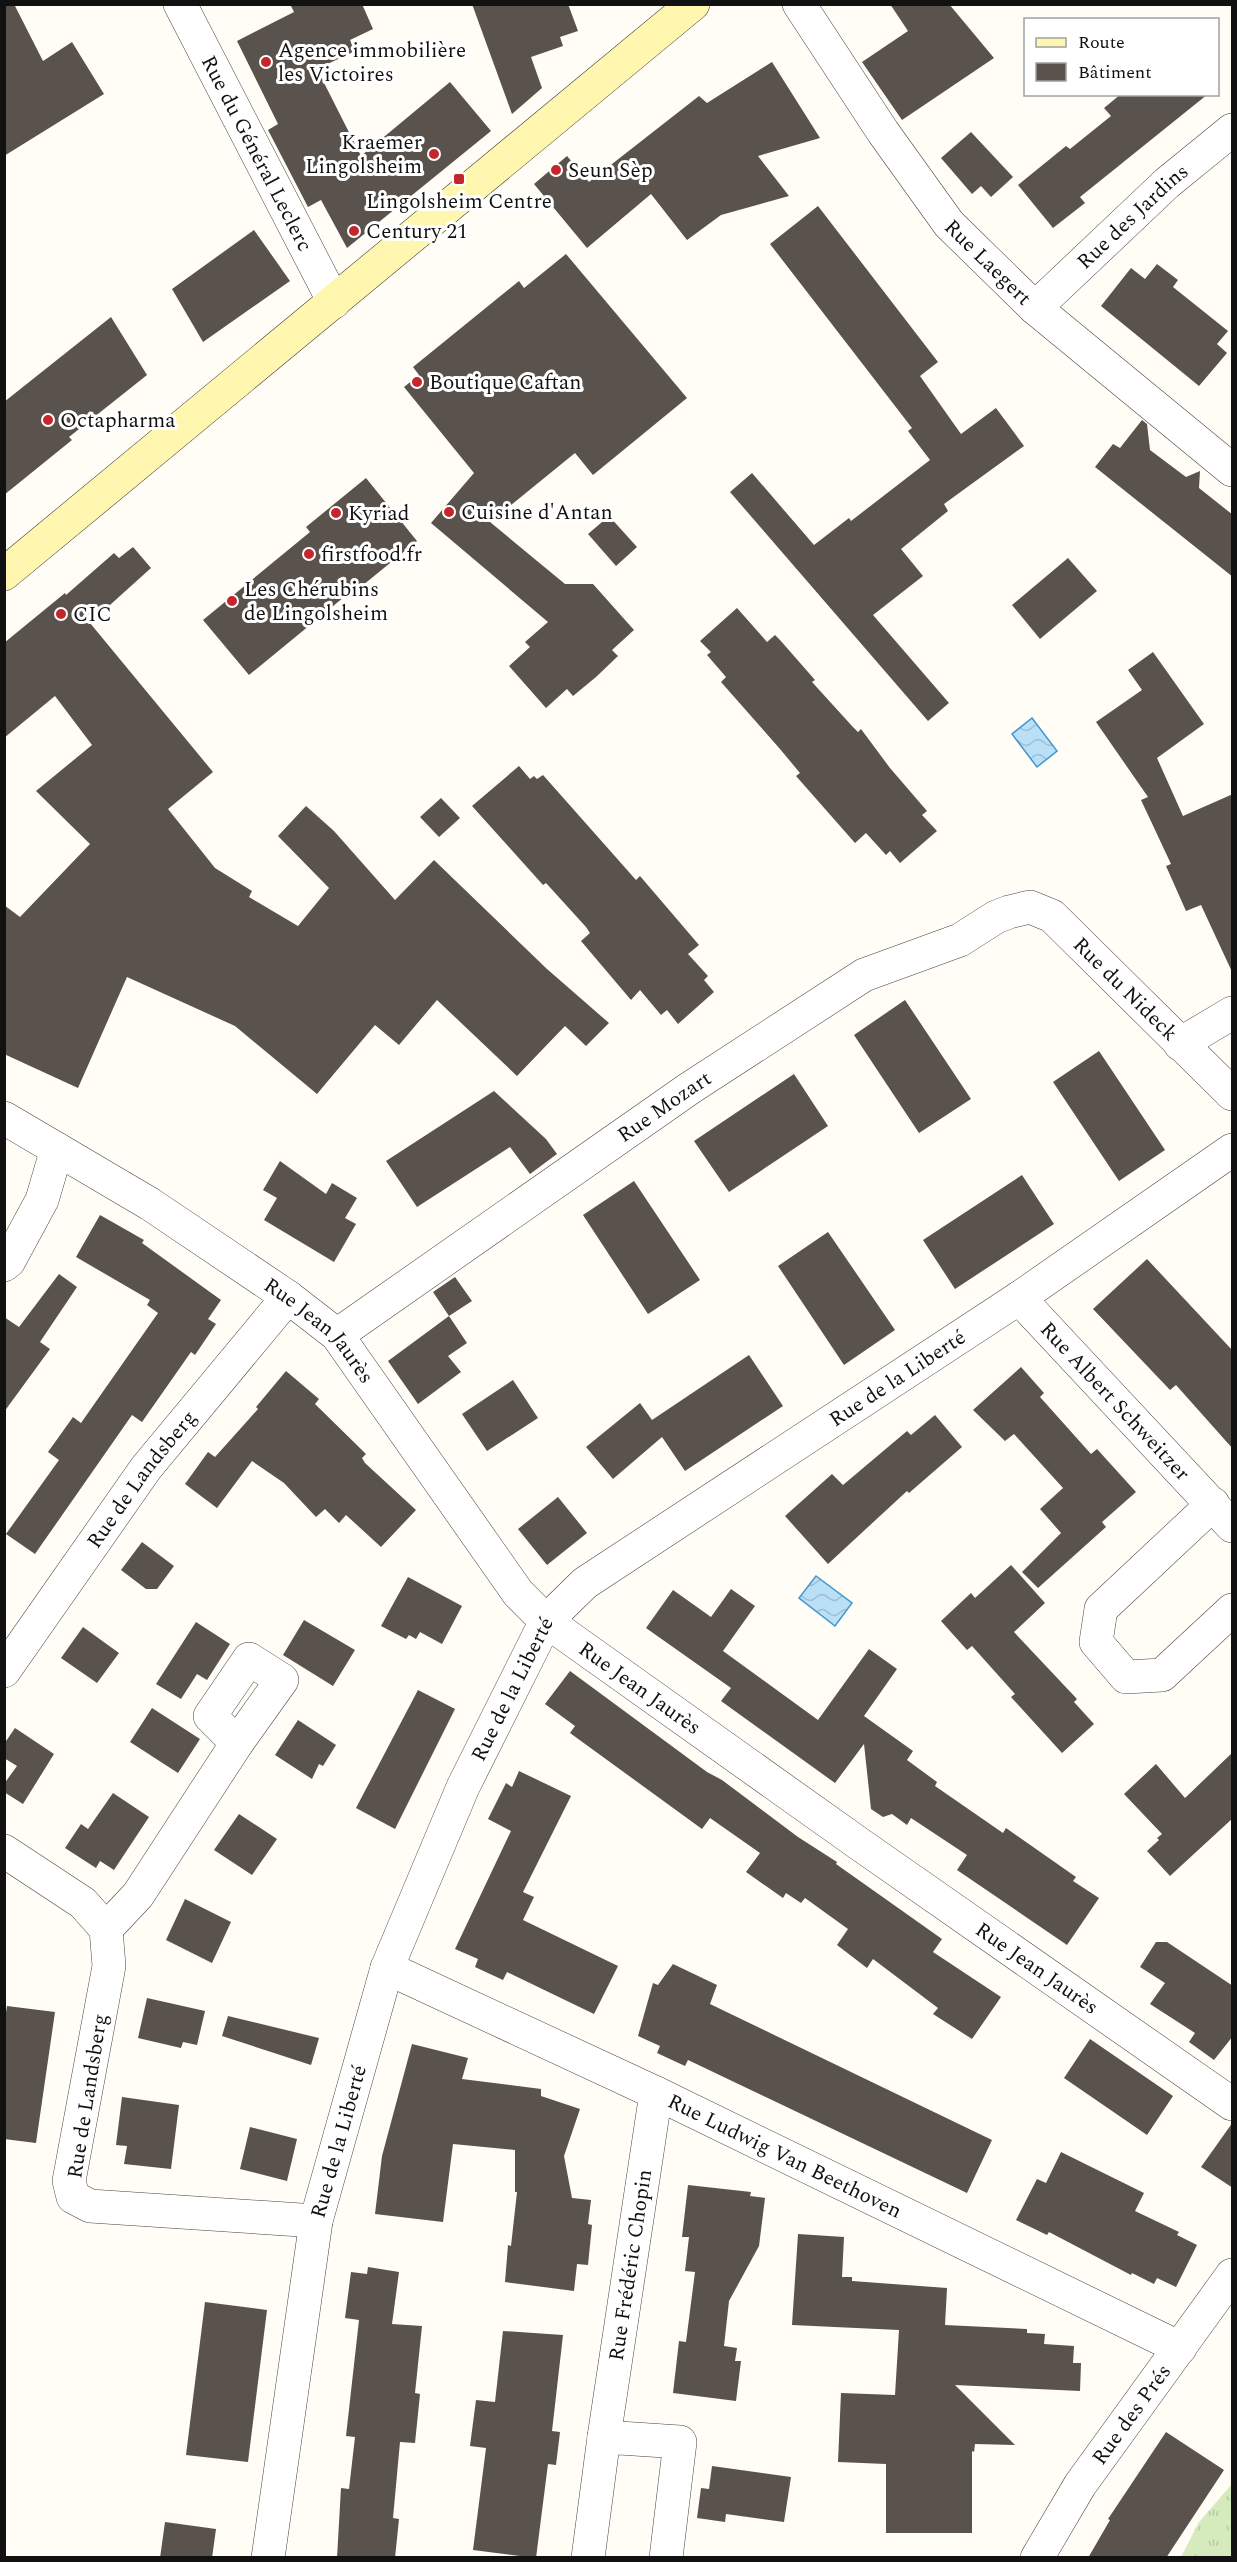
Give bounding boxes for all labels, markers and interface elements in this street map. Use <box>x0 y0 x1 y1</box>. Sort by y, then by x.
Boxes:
legend <box>1024 18 1219 96</box>
text: Route <box>1078 29 1125 56</box>
place label: Agence immobilière les Victoires <box>278 35 466 91</box>
street label: Rue du Général Leclerc <box>192 50 320 257</box>
marker: Agence immobilière les Victoires <box>259 55 273 69</box>
text: Bâtiment <box>1078 59 1152 86</box>
place label: Kraemer Lingolsheim <box>305 127 422 183</box>
marker: Kraemer Lingolsheim <box>427 147 441 161</box>
place label: Seun Sèp <box>568 155 653 187</box>
street label: Rue des Jardins <box>1070 156 1196 277</box>
marker: Seun Sèp <box>549 163 563 177</box>
marker: Lingolsheim Centre <box>452 172 466 186</box>
place label: Lingolsheim Centre <box>366 186 552 218</box>
street label: Rue Laegert <box>936 212 1039 314</box>
place label: Century 21 <box>366 216 468 248</box>
marker: Century 21 <box>347 224 361 238</box>
place label: Boutique Caftan <box>429 367 581 399</box>
marker: Boutique Caftan <box>410 375 424 389</box>
place label: Octapharma <box>60 405 176 437</box>
marker: Octapharma <box>41 413 55 427</box>
place label: Cuisine d'Antan <box>461 497 613 529</box>
place label: Kyriad <box>348 498 409 530</box>
marker: Cuisine d'Antan <box>442 505 456 519</box>
marker: Kyriad <box>329 506 343 520</box>
place label: firstfood.fr <box>321 539 422 571</box>
marker: firstfood.fr <box>302 547 316 561</box>
place label: Les Chérubins de Lingolsheim <box>244 574 388 630</box>
marker: Les Chérubins de Lingolsheim <box>225 594 239 608</box>
place label: CIC <box>73 599 112 631</box>
marker: CIC <box>54 607 68 621</box>
street label: Rue du Nideck <box>1065 930 1185 1049</box>
street label: Rue Mozart <box>611 1063 718 1151</box>
street label: Rue Jean Jaurès <box>257 1270 382 1391</box>
street label: Rue Albert Schweitzer <box>1032 1315 1197 1489</box>
street label: Rue de la Liberté <box>823 1322 972 1436</box>
street label: Rue de Landsberg <box>79 1403 205 1556</box>
street label: Rue de la Liberté <box>463 1612 562 1767</box>
street label: Rue Jean Jaurès <box>571 1634 707 1744</box>
street label: Rue Jean Jaurès <box>968 1914 1105 2023</box>
street label: Rue de Landsberg <box>59 2011 117 2181</box>
street label: Rue de la Liberté <box>303 2061 376 2222</box>
street label: Rue Ludwig Van Beethoven <box>662 2086 907 2227</box>
street label: Rue Frédéric Chopin <box>601 2167 661 2363</box>
street label: Rue des Prés <box>1084 2358 1180 2472</box>

